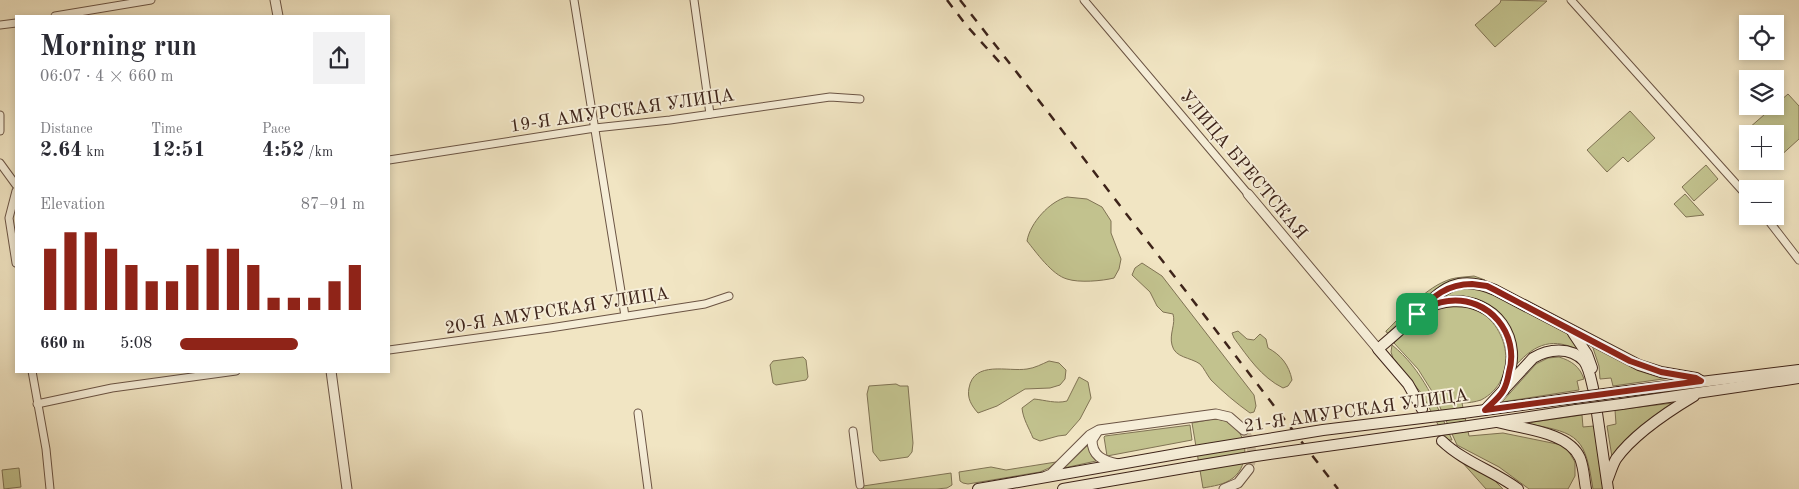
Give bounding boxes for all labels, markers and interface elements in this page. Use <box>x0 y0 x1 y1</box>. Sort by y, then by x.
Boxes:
map controls <box>1739 15 1784 225</box>
button: locate <box>1739 15 1784 60</box>
button: share <box>313 32 365 84</box>
text: Morning run <box>40 34 197 62</box>
text: 06:07 · 4 × 660 m <box>40 69 173 85</box>
button: layers <box>1739 70 1784 115</box>
street label: 19-Я АМУРСКАЯ УЛИЦА <box>509 86 736 136</box>
street label: УЛИЦА БРЕСТСКАЯ <box>1176 87 1310 243</box>
text: Distance <box>40 122 93 136</box>
text: Time <box>151 122 182 136</box>
text: Pace <box>262 122 290 136</box>
button: + <box>1739 125 1784 170</box>
text: 2.64 <box>40 140 82 161</box>
text: 12:51 <box>151 140 206 161</box>
text: 4:52 <box>262 140 304 161</box>
text: km <box>82 145 105 159</box>
text: /km <box>304 145 333 159</box>
button: − <box>1739 180 1784 225</box>
text: Elevation <box>40 197 105 213</box>
text: 87–91 m <box>301 197 365 213</box>
street label: 20-Я АМУРСКАЯ УЛИЦА <box>444 284 670 338</box>
pin <box>1396 293 1438 335</box>
icon: arrive <box>1403 300 1431 328</box>
text: 660 m <box>40 336 85 352</box>
text: 5:08 <box>120 336 152 352</box>
street label: 21-Я АМУРСКАЯ УЛИЦА <box>1243 386 1470 436</box>

